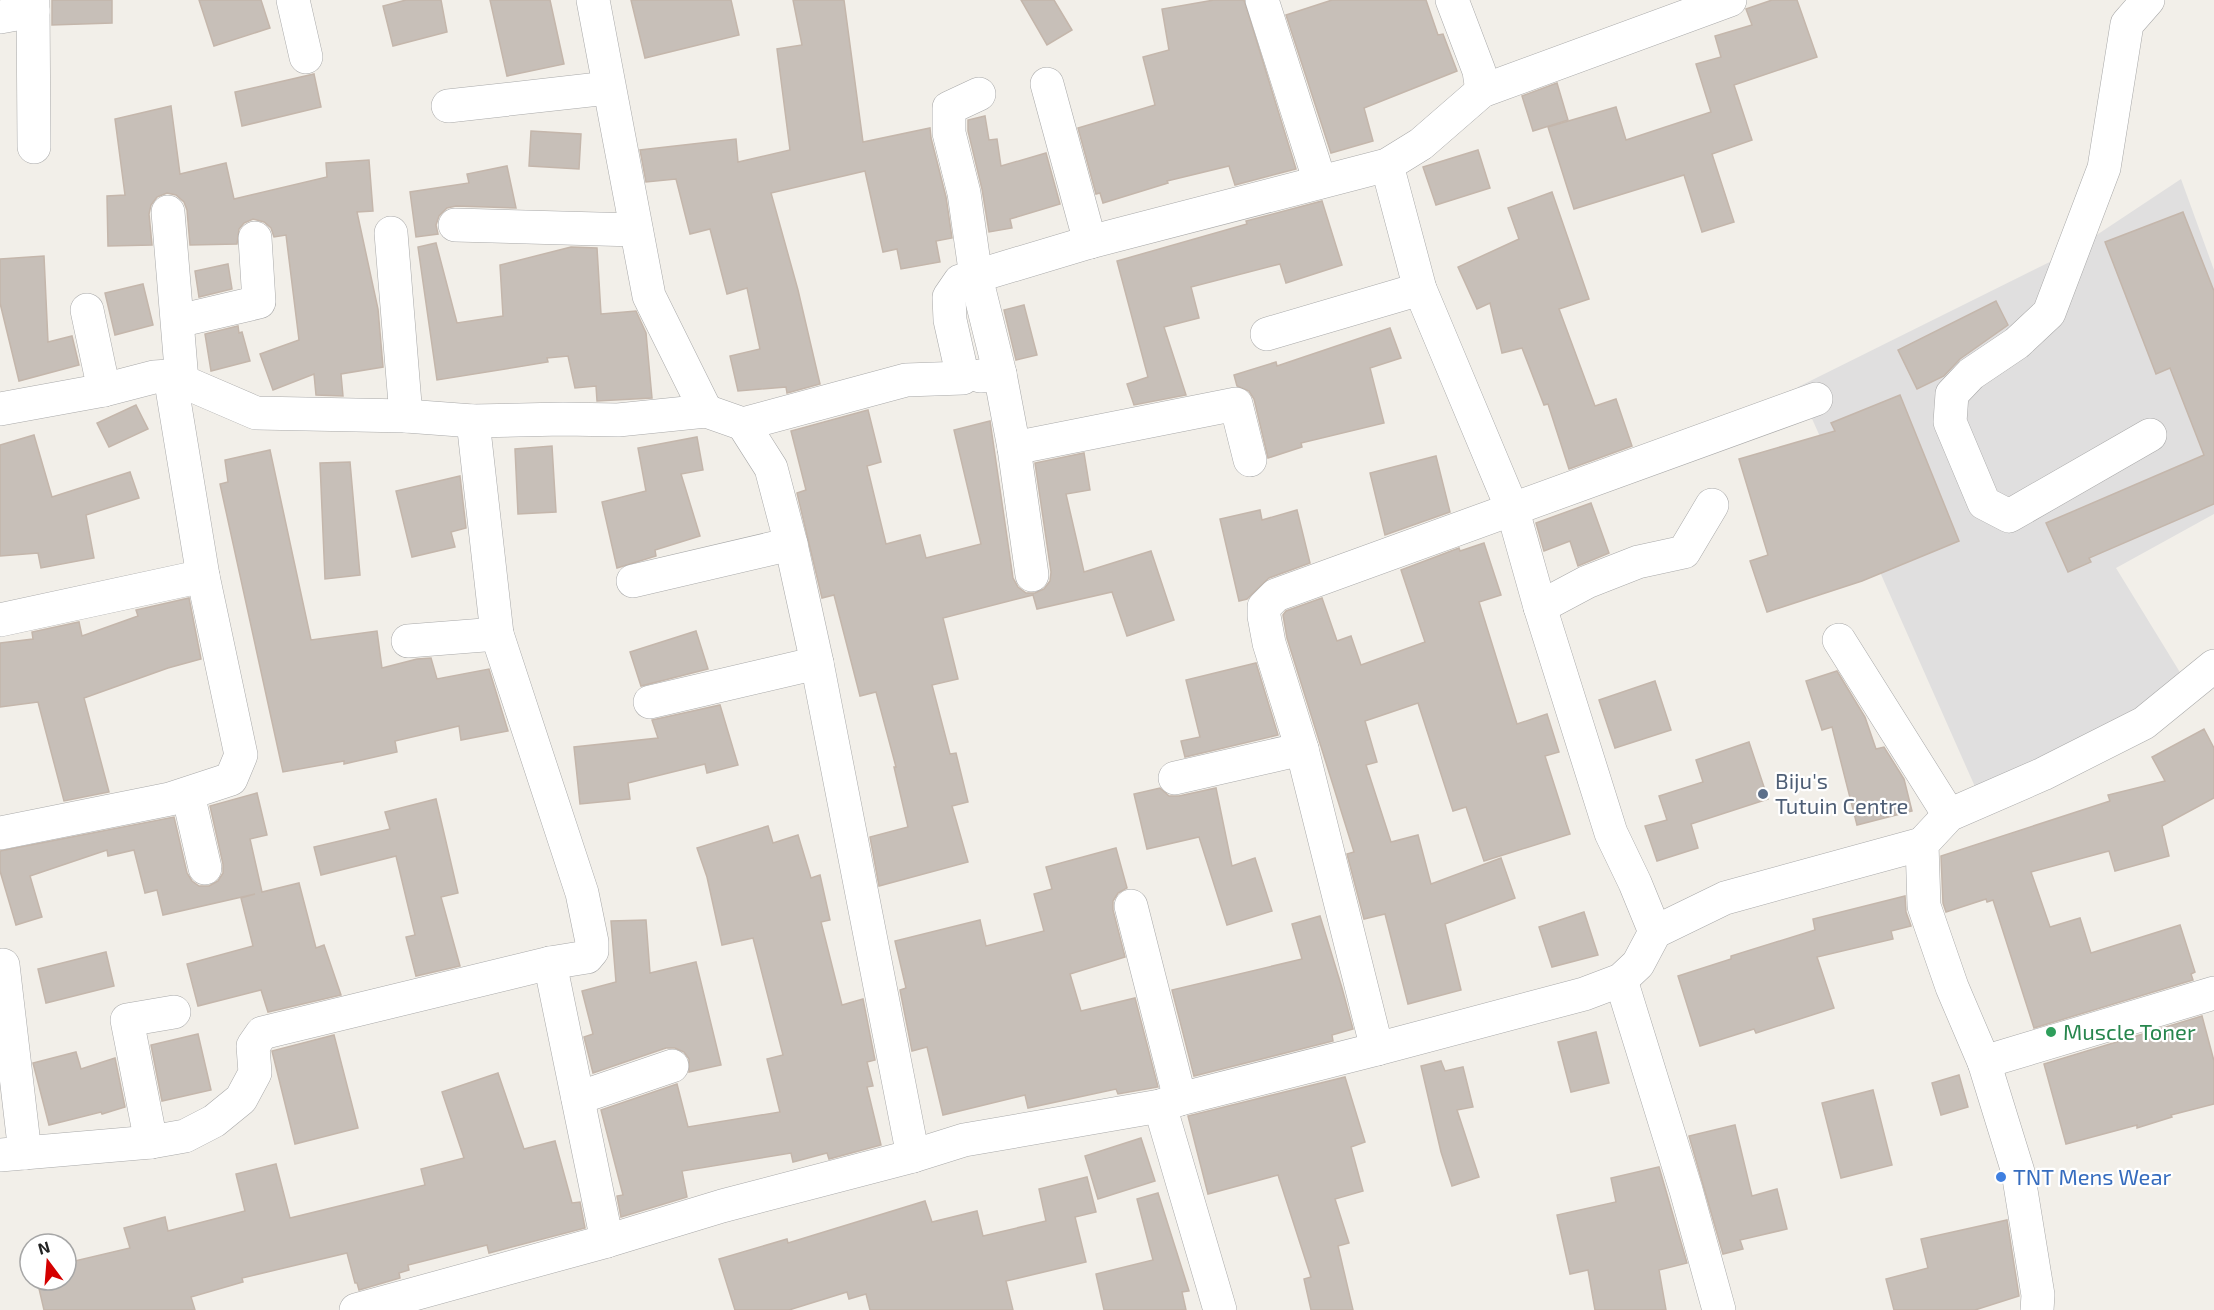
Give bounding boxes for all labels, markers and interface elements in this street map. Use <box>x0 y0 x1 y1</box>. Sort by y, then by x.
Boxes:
place label: Biju's Tutuin Centre <box>1775 767 1908 818</box>
marker: Biju's Tutuin Centre <box>1756 787 1770 801</box>
place label: Muscle Toner <box>2063 1018 2196 1044</box>
marker: Muscle Toner <box>2044 1025 2058 1039</box>
place label: TNT Mens Wear <box>2013 1163 2172 1189</box>
marker: TNT Mens Wear <box>1994 1170 2008 1184</box>
north arrow <box>18 1232 78 1292</box>
text: N <box>36 1236 52 1258</box>

